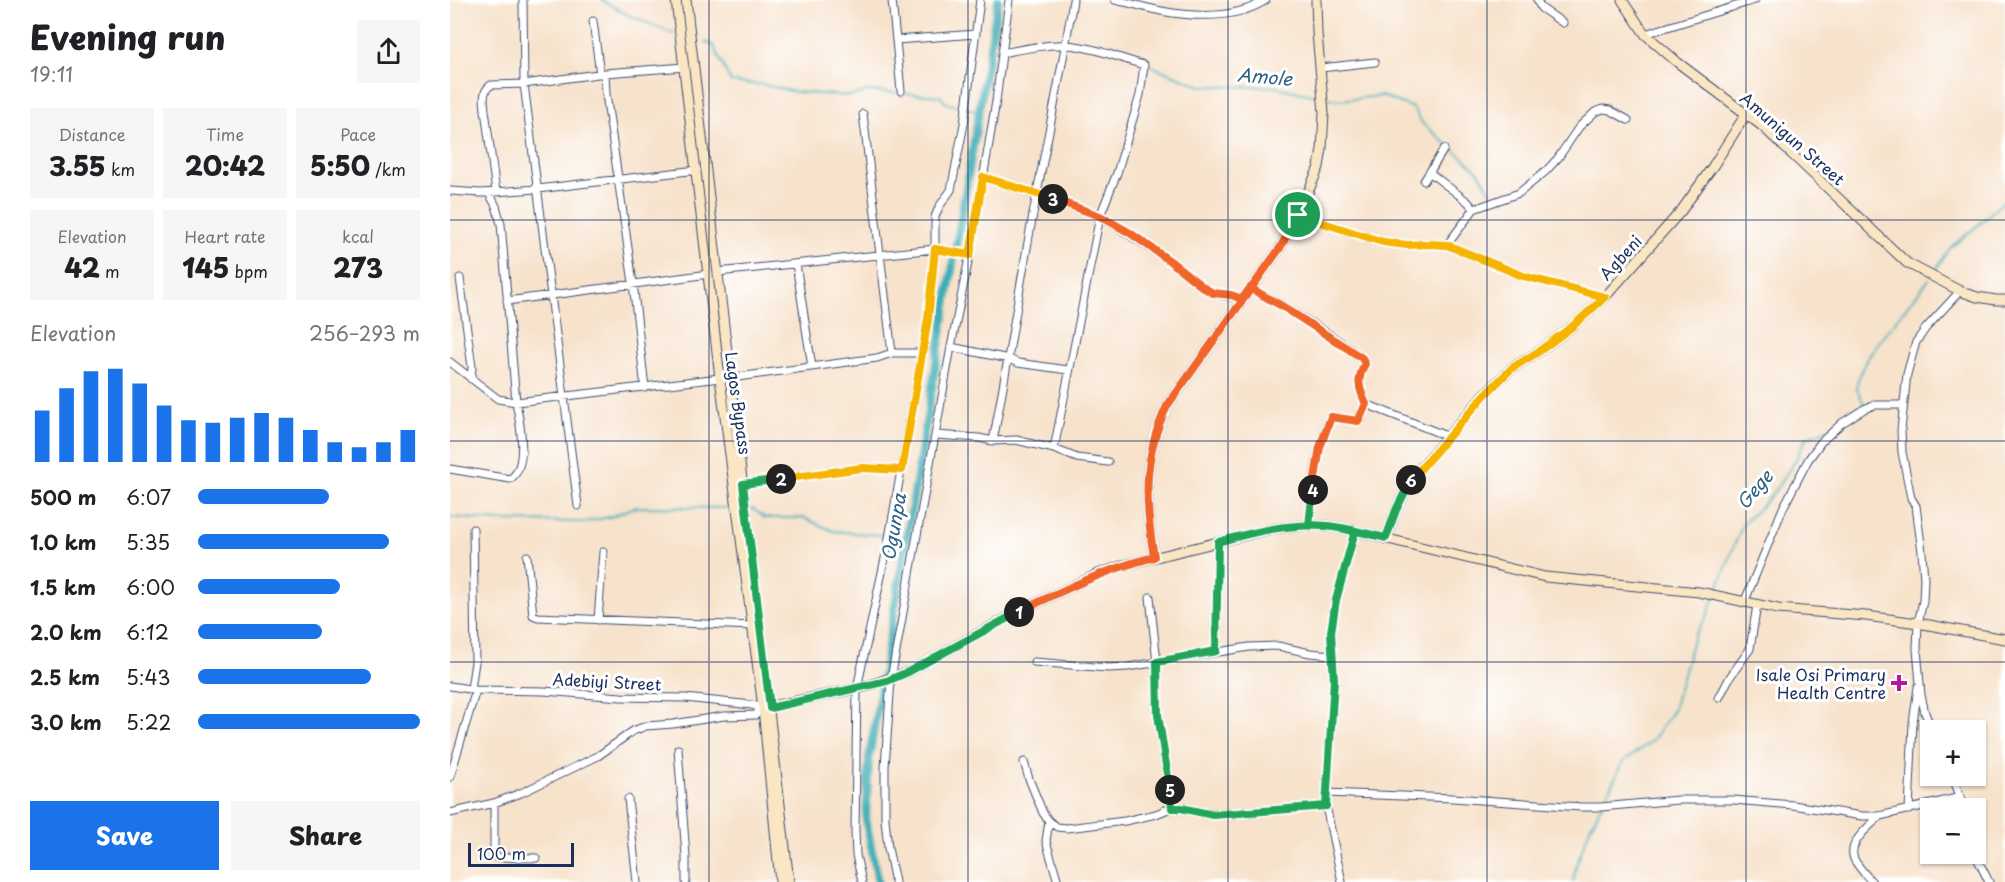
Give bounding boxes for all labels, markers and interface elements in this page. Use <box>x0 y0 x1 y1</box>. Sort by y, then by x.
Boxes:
text: Evening run <box>30 11 225 61</box>
button: share <box>357 20 420 83</box>
text: 19:11 <box>30 59 73 89</box>
water label: Amole <box>1236 60 1294 92</box>
street label: Amunigun Street <box>1735 86 1851 191</box>
text: Distance <box>58 122 126 146</box>
text: Time <box>206 122 244 146</box>
text: Pace <box>340 122 376 146</box>
text: 3.55 <box>49 146 106 185</box>
text: 20:42 <box>185 146 265 185</box>
text: 5:50 <box>310 146 370 185</box>
text: km <box>106 157 135 181</box>
text: /km <box>370 157 406 181</box>
pin: 3 <box>1038 184 1068 214</box>
text: 3 <box>1048 187 1058 211</box>
pin <box>1272 189 1323 240</box>
icon: arrive <box>1281 198 1314 231</box>
text: Elevation <box>57 224 127 248</box>
text: Heart rate <box>185 224 265 248</box>
text: kcal <box>342 224 374 248</box>
street label: Agbeni <box>1593 229 1647 285</box>
text: 42 <box>64 248 100 287</box>
text: 145 <box>182 248 229 287</box>
text: 273 <box>333 248 383 287</box>
text: m <box>100 259 120 283</box>
text: bpm <box>229 259 268 283</box>
text: Elevation <box>30 318 116 348</box>
text: 256–293 m <box>309 318 420 348</box>
street label: Lagos Bypass <box>720 350 758 456</box>
water label: Gege <box>1729 462 1779 515</box>
pin: 2 <box>766 464 796 494</box>
pin: 6 <box>1396 465 1426 495</box>
text: 2 <box>775 467 787 491</box>
text: 6 <box>1405 468 1417 492</box>
pin: 4 <box>1298 475 1328 505</box>
text: 4 <box>1308 478 1318 502</box>
text: 500 m <box>30 482 97 512</box>
text: 6:07 <box>126 482 171 512</box>
water label: Ogunpa <box>874 490 912 563</box>
text: 1.0 km <box>30 527 97 557</box>
text: 5:35 <box>126 527 170 557</box>
text: 1.5 km <box>30 572 96 602</box>
text: 6:00 <box>126 572 175 602</box>
pin: 1 <box>1004 597 1034 627</box>
text: 1 <box>1015 600 1023 624</box>
text: 2.0 km <box>30 617 102 647</box>
text: 6:12 <box>126 617 169 647</box>
text: 2.5 km <box>30 662 100 692</box>
text: 5:43 <box>126 662 170 692</box>
place label: Isale Osi Primary Health Centre <box>1756 662 1886 704</box>
street label: Adebiyi Street <box>552 666 662 696</box>
marker: Isale Osi Primary Health Centre <box>1890 674 1908 692</box>
text: 3.0 km <box>30 707 102 737</box>
text: 5:22 <box>126 707 171 737</box>
map controls <box>1920 720 1986 864</box>
button: + <box>1920 720 1986 786</box>
pin: 5 <box>1155 775 1185 805</box>
text: 5 <box>1165 778 1175 802</box>
button: − <box>1920 798 1986 864</box>
button: Save <box>30 801 219 870</box>
button: Share <box>231 801 420 870</box>
scale bar <box>468 840 574 868</box>
text: 100 m <box>477 841 526 865</box>

